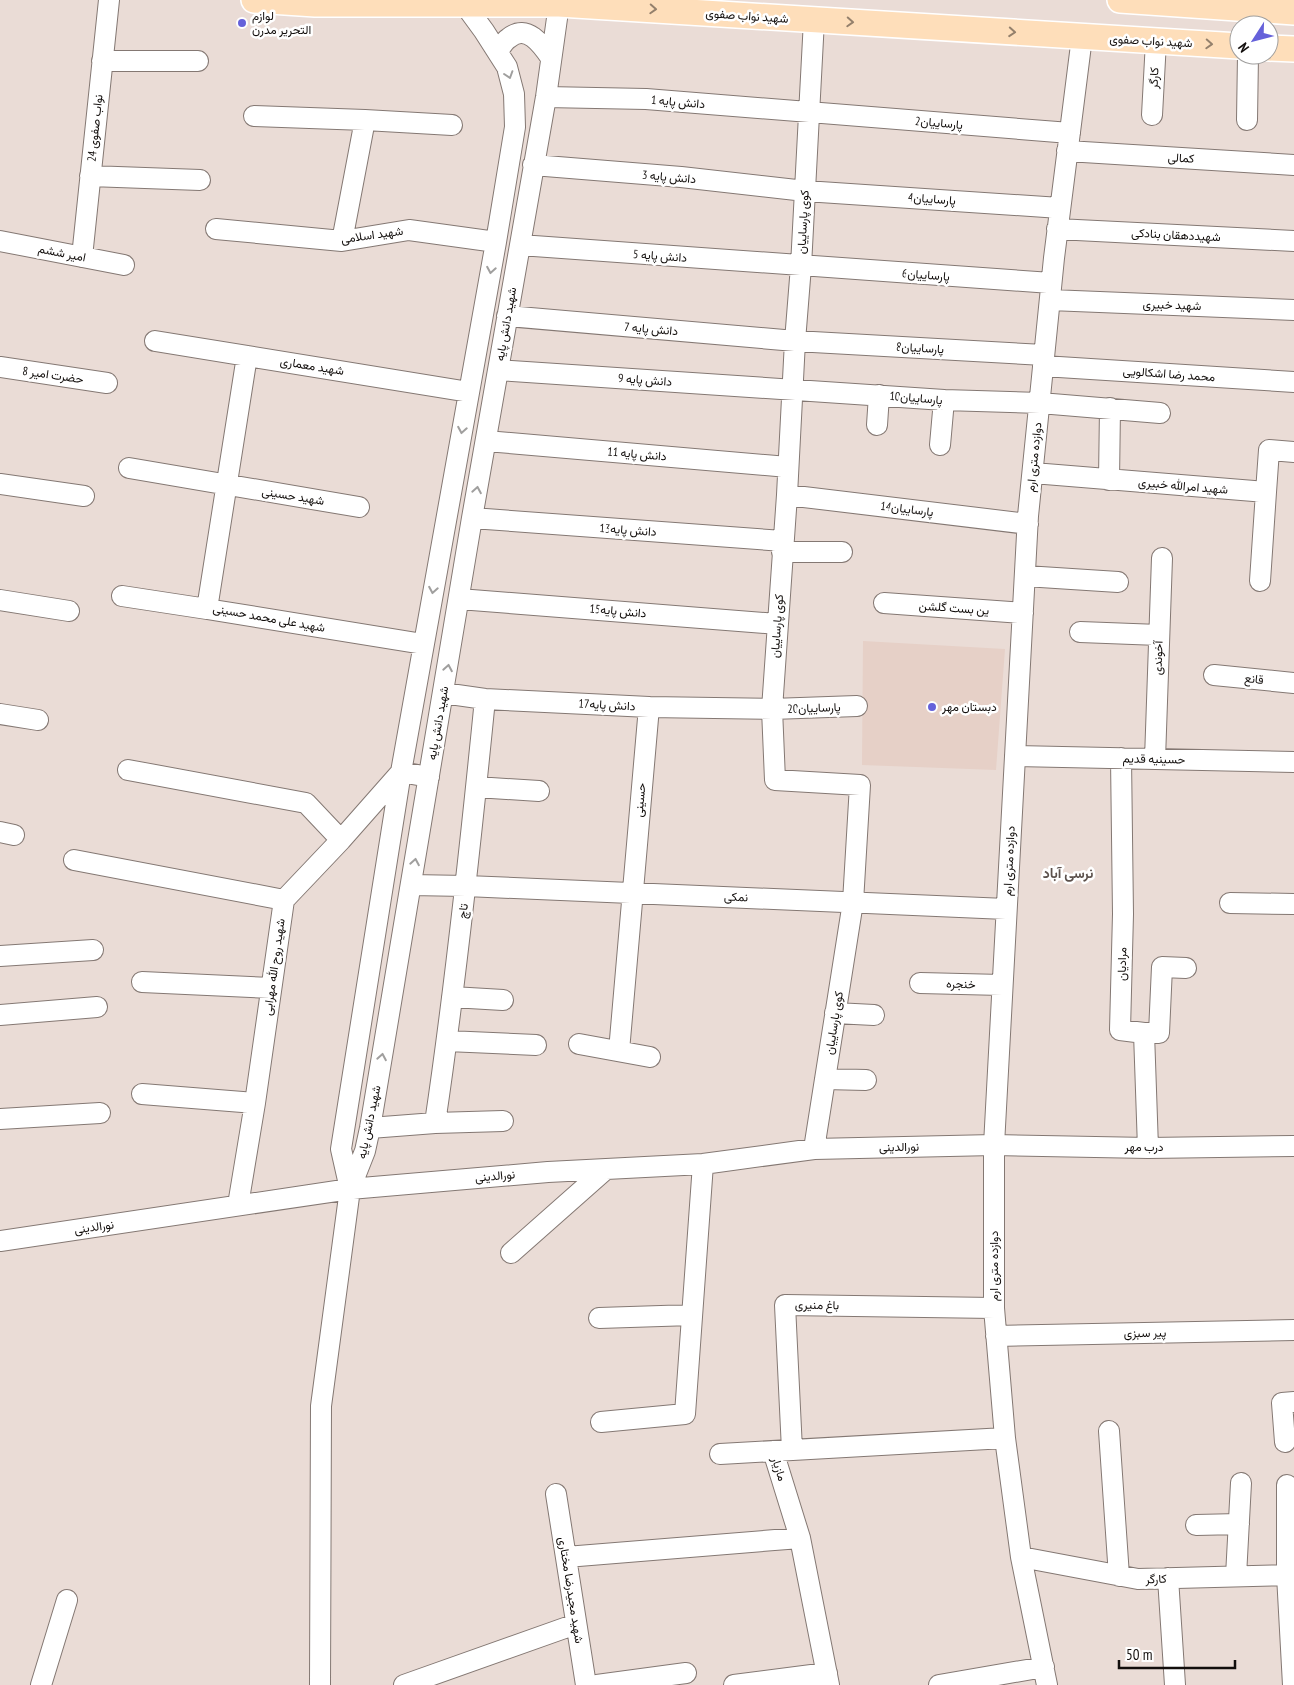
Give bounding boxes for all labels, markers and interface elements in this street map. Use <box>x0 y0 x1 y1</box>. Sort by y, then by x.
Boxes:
one-way arrow <box>649 4 657 15</box>
street label: شهید نواب صفوی <box>705 5 789 27</box>
place label: لوازم التحریر مدرن <box>252 8 311 38</box>
north arrow <box>1229 15 1279 65</box>
one-way arrow <box>846 16 854 27</box>
marker: لوازم التحریر مدرن <box>236 17 248 29</box>
one-way arrow <box>1008 26 1016 37</box>
street label: شهید نواب صفوی <box>1109 31 1193 51</box>
one-way arrow <box>1205 39 1213 50</box>
text: N <box>1234 39 1253 56</box>
street label: کارگر <box>1145 67 1163 90</box>
one-way arrow <box>504 70 514 79</box>
street label: دانش پایه 1 <box>650 92 706 112</box>
street label: نواب صفوی 24 <box>84 93 106 163</box>
street label: پارساییان2 <box>914 113 964 133</box>
street label: کمالی <box>1167 149 1195 167</box>
street label: دانش پایه 3 <box>641 167 697 187</box>
street label: پارساییان4 <box>908 189 957 209</box>
street label: کوی پارساییان <box>793 190 813 254</box>
street label: شهید اسلامی <box>340 223 404 247</box>
street label: شهیددهقان بنادکی <box>1131 225 1221 245</box>
street label: امیر ششم <box>37 241 87 265</box>
street label: دانش پایه 5 <box>632 246 688 266</box>
street label: پارساییان6 <box>902 265 951 285</box>
one-way arrow <box>487 266 497 274</box>
street label: شهید دانش پایه <box>492 286 520 362</box>
street label: شهید خبیری <box>1142 296 1202 314</box>
street label: دانش پایه 7 <box>623 319 679 339</box>
street label: پارساییان8 <box>896 339 945 357</box>
street label: شهید معماری <box>279 353 345 379</box>
street label: حضرت امیر 8 <box>21 363 85 387</box>
street label: محمد رضا اشکالویی <box>1122 363 1216 385</box>
street label: دانش پایه 9 <box>617 370 673 390</box>
street label: پارساییان10 <box>889 388 943 408</box>
street label: دوازده متری ارم <box>1022 421 1046 493</box>
one-way arrow <box>458 426 468 434</box>
street label: دانش پایه 11 <box>607 443 668 465</box>
street label: شهید امرالله خبیری <box>1137 474 1229 498</box>
street label: شهید حسینی <box>261 483 325 509</box>
one-way arrow <box>472 486 482 494</box>
street label: پارساییان14 <box>880 498 935 520</box>
street label: دانش پایه13 <box>599 520 657 540</box>
one-way arrow <box>429 585 439 594</box>
street label: کوی پارساییان <box>767 593 787 659</box>
street label: ین بست گلشن <box>918 598 990 618</box>
street label: شهید علی محمد حسینی <box>212 600 326 636</box>
street label: دانش پایه15 <box>589 601 647 621</box>
street label: آخوندی <box>1149 639 1167 675</box>
one-way arrow <box>442 663 452 672</box>
street label: قانع <box>1243 670 1264 689</box>
street label: شهید دانش پایه <box>424 685 452 761</box>
street label: دانش پایه17 <box>578 696 636 714</box>
street label: پارساییان20 <box>787 699 841 717</box>
place label: دبستان مهر <box>941 699 997 715</box>
marker: دبستان مهر <box>926 701 938 713</box>
street label: حسینیه قدیم <box>1122 750 1186 768</box>
street label: حسینی <box>631 782 649 818</box>
street label: دوازده متری ارم <box>999 825 1019 897</box>
one-way arrow <box>409 858 419 867</box>
district label: نرسی آباد <box>1043 864 1093 882</box>
street label: نمکی <box>724 889 748 905</box>
street label: تاچ <box>454 902 473 920</box>
street label: شهید روح الله مهرابی <box>259 918 290 1017</box>
street label: مرادیان <box>1114 947 1130 981</box>
street label: خنجره <box>946 975 976 993</box>
street label: کوی پارساییان <box>821 990 847 1056</box>
one-way arrow <box>376 1053 386 1061</box>
street label: شهید دانش پایه <box>353 1084 385 1160</box>
street label: نورالدینی <box>879 1139 919 1155</box>
street label: درب مهر <box>1124 1139 1164 1155</box>
street label: نورالدینی <box>474 1166 516 1186</box>
street label: نورالدینی <box>73 1216 115 1238</box>
street label: دوازده متری ارم <box>986 1231 1002 1301</box>
street label: باغ منیری <box>795 1297 839 1314</box>
street label: پیر سبزی <box>1123 1325 1167 1341</box>
street label: مازیار <box>767 1454 790 1483</box>
street label: شهید مجیدرضا مختاری <box>555 1536 587 1644</box>
street label: کارگر <box>1144 1571 1167 1587</box>
scale bar <box>1119 1638 1235 1670</box>
text: 50 m <box>1126 1645 1152 1664</box>

